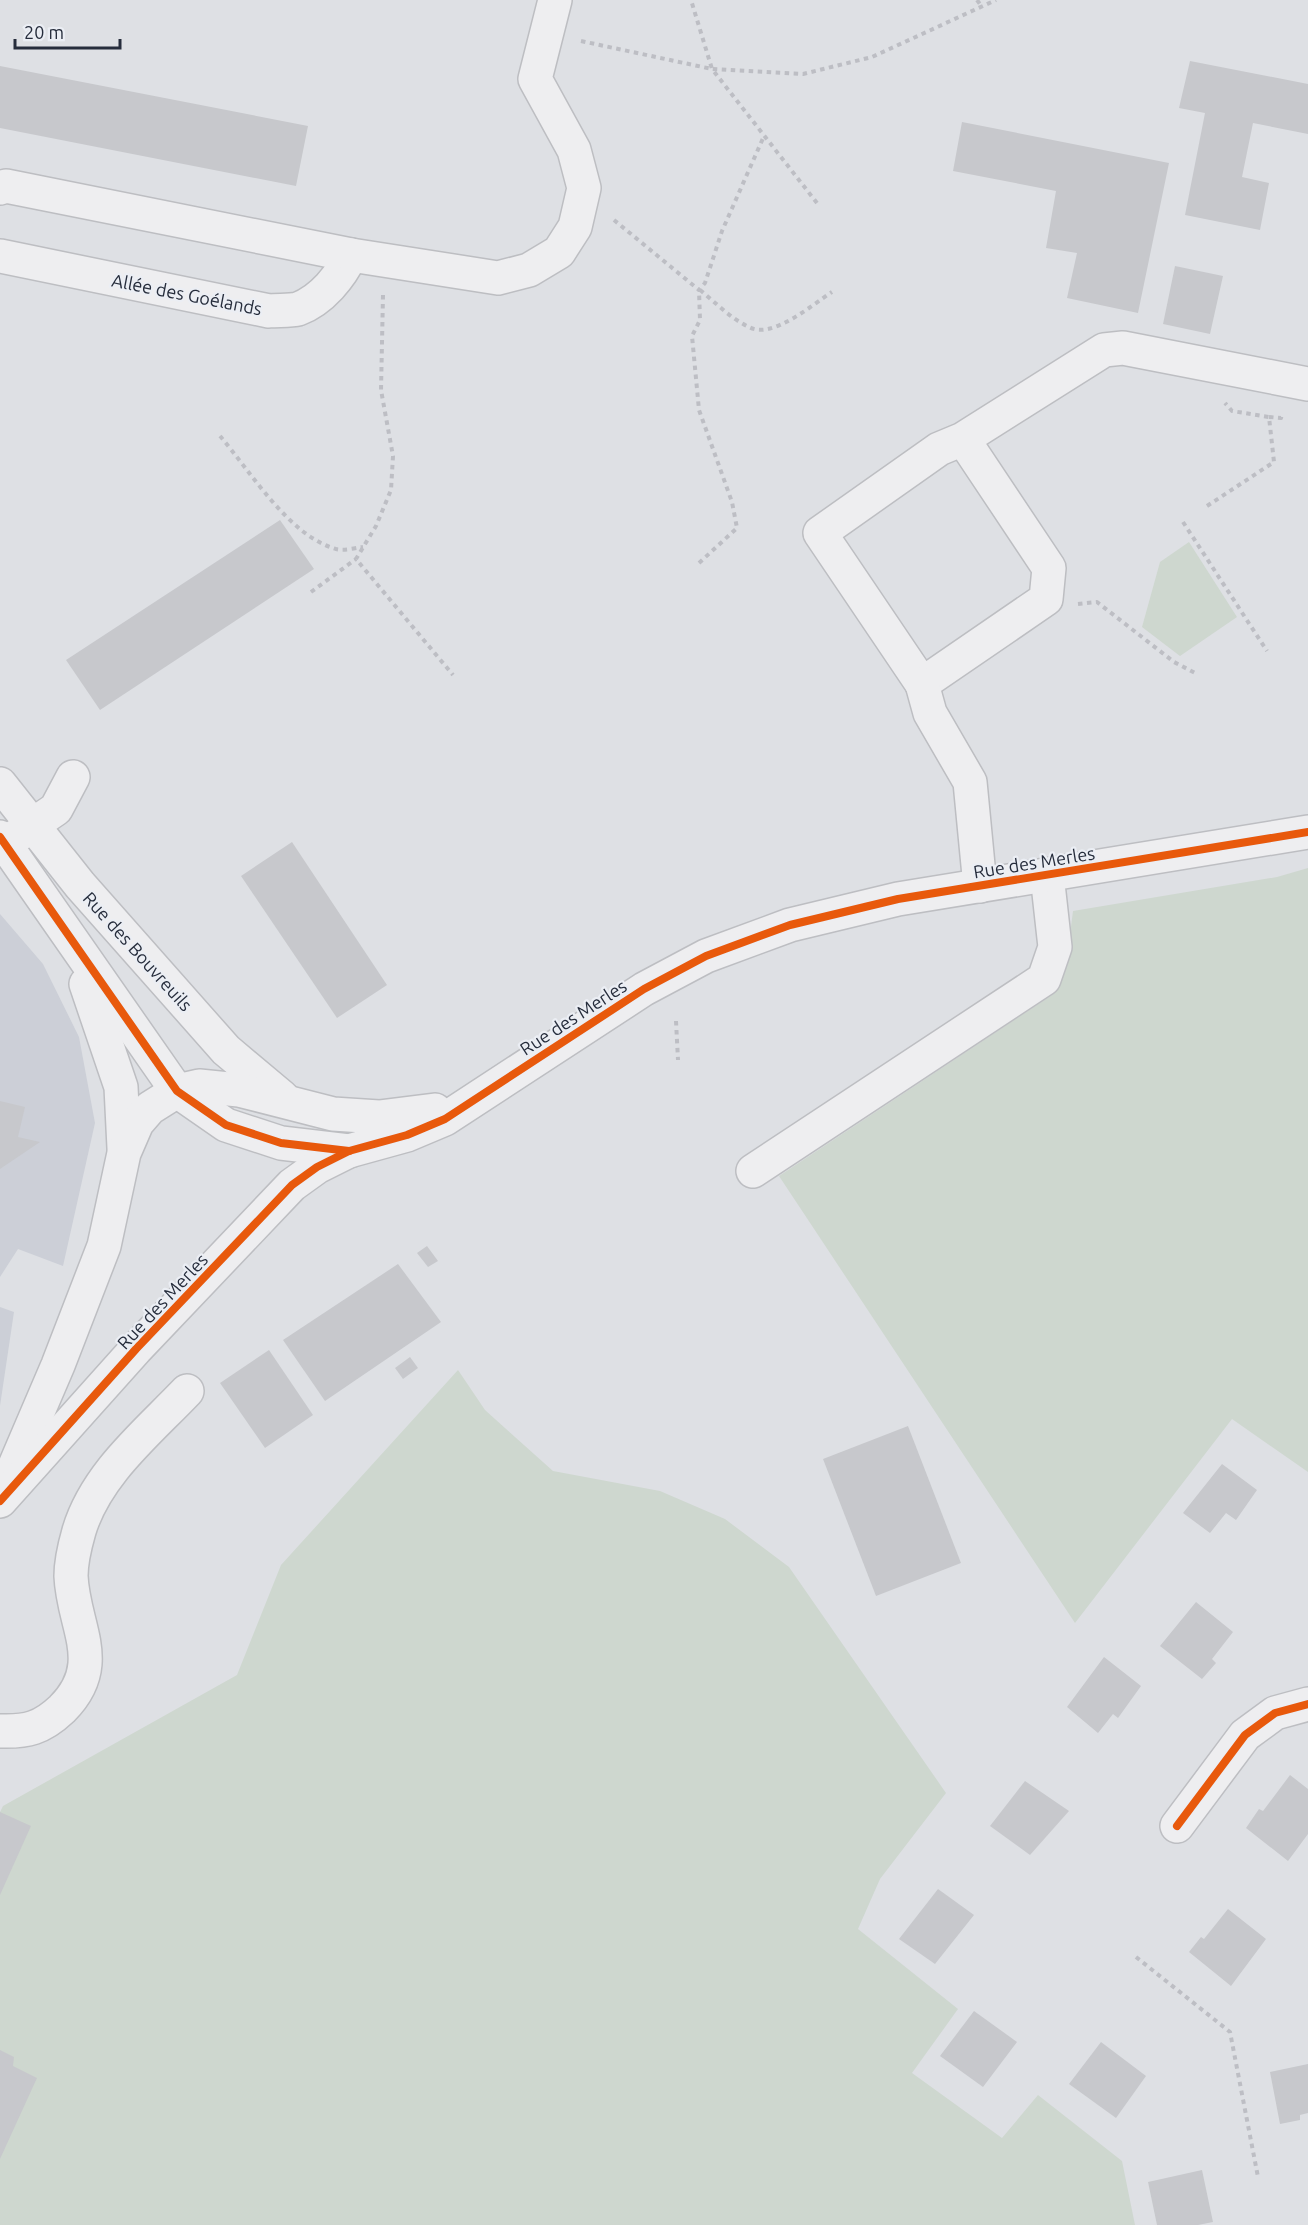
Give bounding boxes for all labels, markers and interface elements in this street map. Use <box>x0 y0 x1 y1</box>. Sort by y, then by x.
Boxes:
scale bar <box>15 12 120 50</box>
text: 20 m <box>24 22 64 42</box>
street label: Allée des Goélands <box>110 270 264 318</box>
street label: Rue des Merles <box>972 842 1096 881</box>
street label: Rue des Bouvreuils <box>79 888 197 1015</box>
street label: Rue des Merles <box>516 975 630 1059</box>
street label: Rue des Merles <box>113 1249 211 1353</box>

